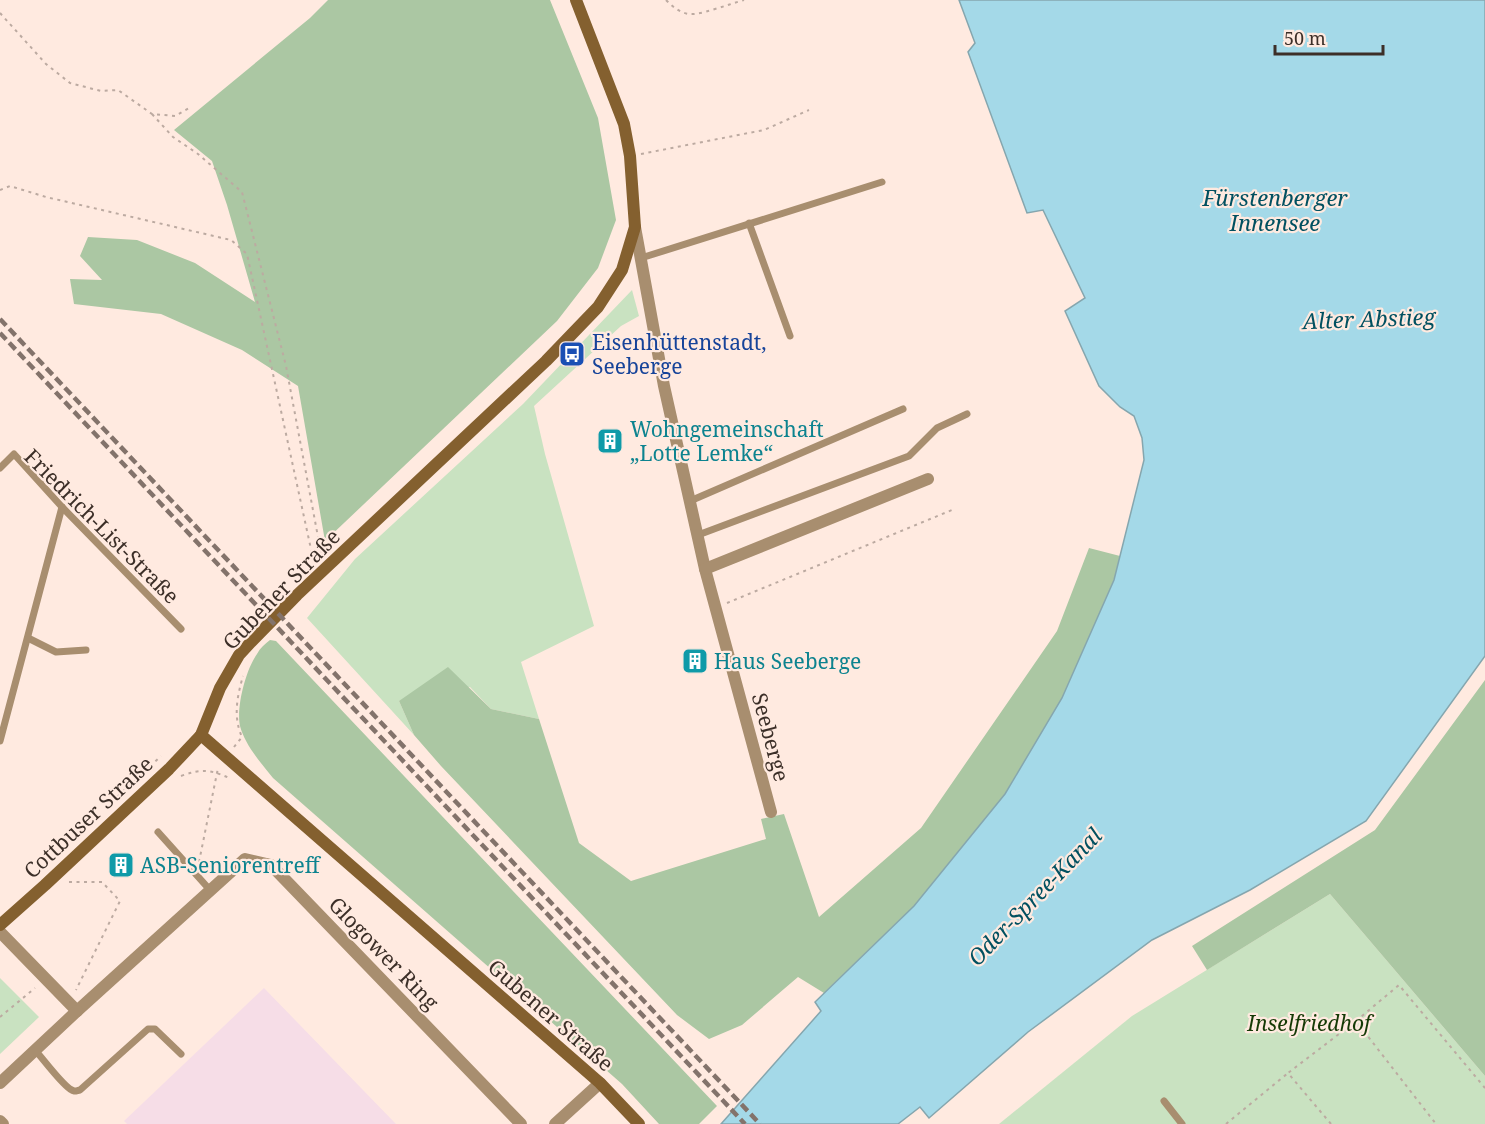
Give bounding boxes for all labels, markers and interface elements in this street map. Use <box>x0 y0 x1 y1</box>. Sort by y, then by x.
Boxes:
scale bar <box>1275 18 1383 56</box>
text: 50 m <box>1284 26 1326 50</box>
water label: Fürstenberger Innensee <box>1201 182 1348 237</box>
water label: Alter Abstieg <box>1300 301 1438 335</box>
place label: Eisenhüttenstadt, Seeberge <box>592 328 767 380</box>
bus stop icon: Eisenhüttenstadt, Seeberge <box>557 339 587 369</box>
place label: Wohngemeinschaft „Lotte Lemke“ <box>630 415 824 467</box>
building icon: Wohngemeinschaft „Lotte Lemke“ <box>595 426 625 456</box>
street label: Friedrich-List-Straße <box>19 443 185 609</box>
street label: Gubener Straße <box>216 523 346 655</box>
building icon: Haus Seeberge <box>680 646 710 676</box>
place label: Haus Seeberge <box>714 647 861 675</box>
street label: Seeberge <box>746 690 796 784</box>
street label: Cottbuser Straße <box>17 750 159 884</box>
water label: Oder-Spree-Kanal <box>960 820 1108 971</box>
building icon: ASB-Seniorentreff <box>106 850 136 880</box>
place label: ASB-Seniorentreff <box>140 851 322 879</box>
street label: Glogower Ring <box>323 890 446 1016</box>
street label: Gubener Straße <box>482 953 620 1077</box>
park label: Inselfriedhof <box>1246 1009 1375 1037</box>

